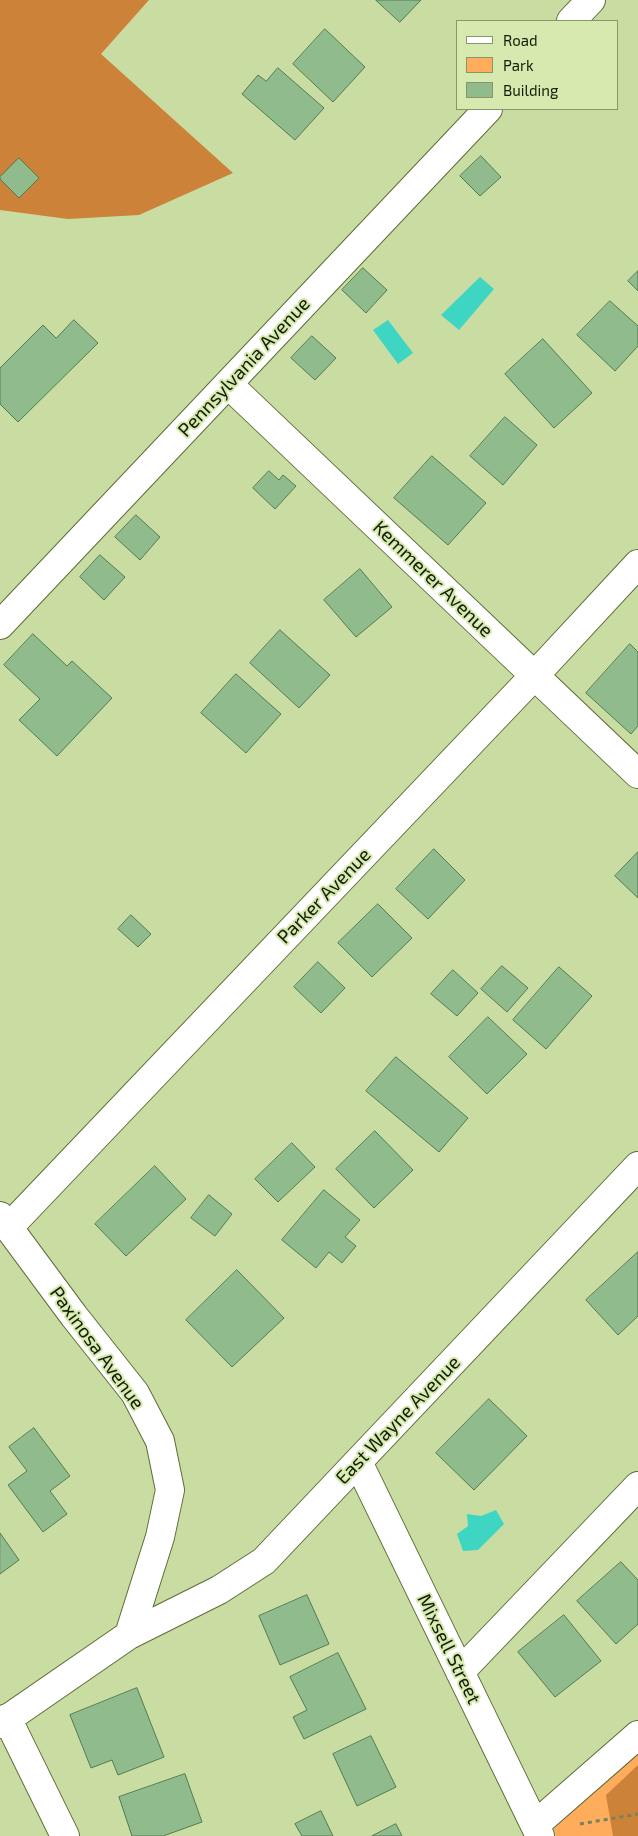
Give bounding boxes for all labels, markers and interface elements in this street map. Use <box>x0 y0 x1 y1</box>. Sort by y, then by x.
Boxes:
legend <box>456 20 618 110</box>
text: Road <box>503 31 538 49</box>
text: Park <box>503 56 534 74</box>
text: Building <box>503 81 558 99</box>
street label: Pennsylvania Avenue <box>173 292 315 442</box>
street label: Kemmerer Avenue <box>368 516 498 642</box>
street label: Parker Avenue <box>273 843 375 949</box>
street label: Paxinosa Avenue <box>45 1282 149 1414</box>
street label: East Wayne Avenue <box>331 1351 465 1489</box>
street label: Mixsell Street <box>413 1590 485 1708</box>

